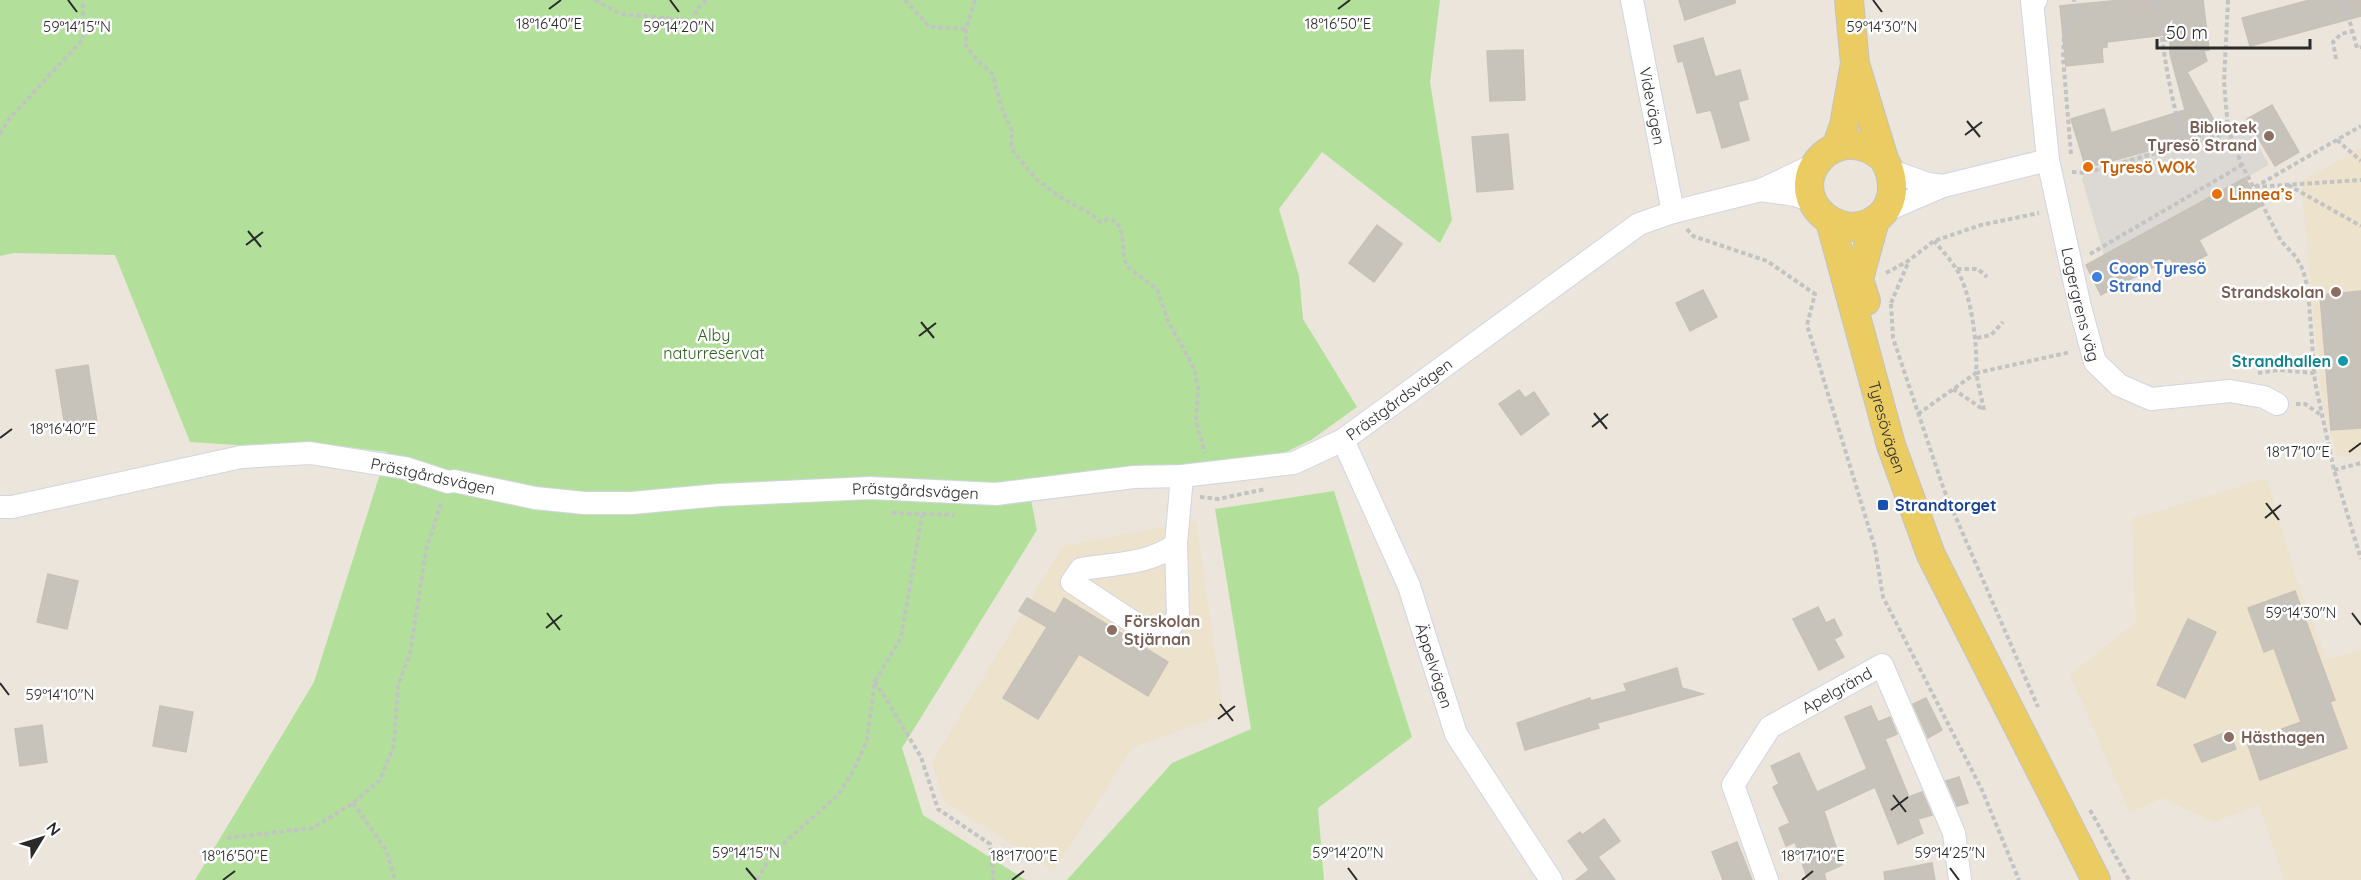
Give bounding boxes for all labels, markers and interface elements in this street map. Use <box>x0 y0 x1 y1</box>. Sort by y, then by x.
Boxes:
scale bar <box>2157 12 2310 50</box>
text: 18°16'40"E <box>516 14 582 33</box>
text: 18°16'50"E <box>1305 14 1371 33</box>
text: 59°14'15"N <box>43 17 111 36</box>
text: 59°14'20"N <box>643 17 715 36</box>
text: 59°14'30"N <box>1846 17 1918 36</box>
text: 50 m <box>2166 21 2208 44</box>
street label: Videvägen <box>1635 65 1670 147</box>
place label: Bibliotek Tyresö Strand <box>2147 117 2257 155</box>
marker: Bibliotek Tyresö Strand <box>2262 129 2276 143</box>
place label: Tyresö WOK <box>2100 157 2195 177</box>
marker: Tyresö WOK <box>2081 160 2095 174</box>
place label: Linnea’s <box>2229 184 2293 204</box>
marker: Linnea’s <box>2210 187 2224 201</box>
street label: Lagergrens väg <box>2057 245 2104 364</box>
place label: Coop Tyresö Strand <box>2109 258 2207 296</box>
marker: Coop Tyresö Strand <box>2090 270 2104 284</box>
place label: Strandskolan <box>2221 282 2324 302</box>
marker: Strandskolan <box>2329 285 2343 299</box>
park label: Alby naturreservat <box>663 325 765 363</box>
place label: Strandhallen <box>2232 351 2331 371</box>
street label: Prästgårdsvägen <box>1342 354 1456 445</box>
marker: Strandhallen <box>2336 354 2350 368</box>
street label: Tyresövägen <box>1864 379 1910 476</box>
text: 18°16'40"E <box>30 419 96 438</box>
text: 18°17'10"E <box>2266 442 2330 461</box>
street label: Prästgårdsvägen <box>369 453 497 499</box>
street label: Prästgårdsvägen <box>852 478 979 503</box>
place label: Strandtorget <box>1895 495 1997 515</box>
marker: Strandtorget <box>1876 498 1890 512</box>
text: 59°14'30"N <box>2265 603 2337 622</box>
place label: Förskolan Stjärnan <box>1124 611 1200 649</box>
street label: Äppelvägen <box>1411 621 1457 711</box>
marker: Förskolan Stjärnan <box>1105 623 1119 637</box>
street label: Apelgränd <box>1798 663 1875 718</box>
text: 59°14'10"N <box>26 685 94 704</box>
place label: Hästhagen <box>2241 727 2325 747</box>
marker: Hästhagen <box>2222 730 2236 744</box>
north arrow <box>12 808 72 868</box>
text: N <box>42 818 65 840</box>
text: 59°14'15"N <box>712 843 780 862</box>
text: 59°14'20"N <box>1312 843 1384 862</box>
text: 59°14'25"N <box>1915 843 1985 862</box>
text: 18°16'50"E <box>202 846 268 865</box>
text: 18°17'00"E <box>991 846 1057 865</box>
text: 18°17'10"E <box>1781 846 1845 865</box>

